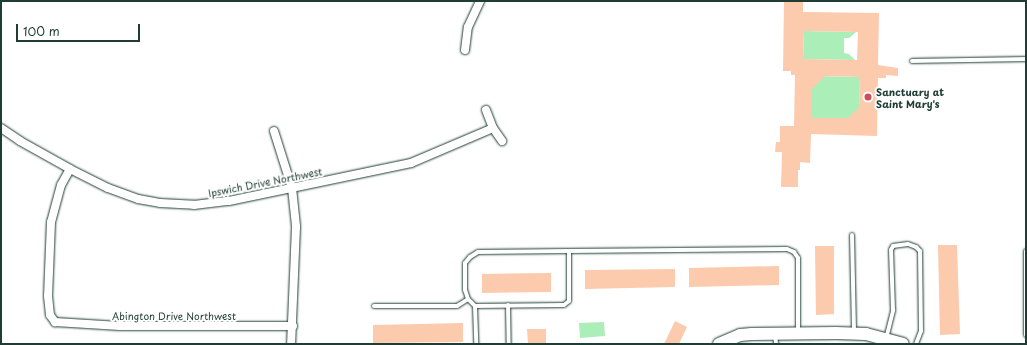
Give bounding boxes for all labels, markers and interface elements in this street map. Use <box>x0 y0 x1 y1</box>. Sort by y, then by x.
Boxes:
scale bar <box>18 16 142 42</box>
text: 100 m <box>23 22 60 40</box>
place label: Sanctuary at Saint Mary's <box>876 85 944 108</box>
marker: Sanctuary at Saint Mary's <box>863 92 873 102</box>
street label: Ipswich Drive Northwest <box>207 165 323 199</box>
street label: Abington Drive Northwest <box>112 310 236 322</box>

